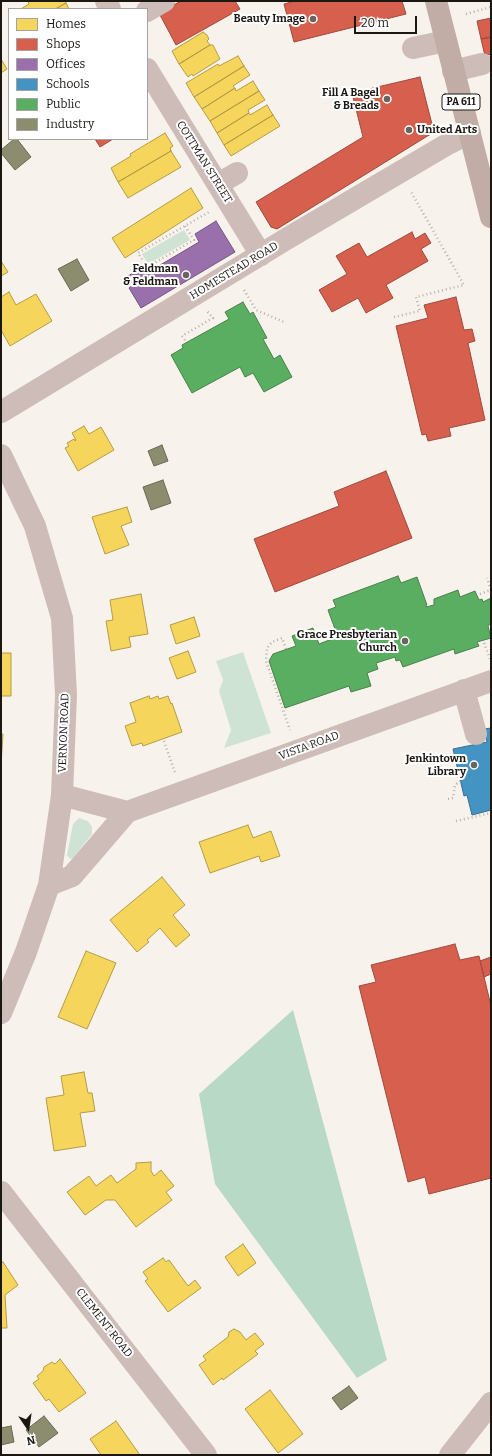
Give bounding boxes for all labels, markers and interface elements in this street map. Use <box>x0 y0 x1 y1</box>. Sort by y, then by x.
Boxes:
legend <box>8 8 148 140</box>
scale bar <box>356 8 419 34</box>
place label: Beauty Image <box>234 12 305 26</box>
marker: Beauty Image <box>308 14 318 24</box>
text: 20 m <box>361 16 389 30</box>
text: Homes <box>46 17 86 31</box>
text: Shops <box>46 37 80 51</box>
text: Offices <box>46 57 85 71</box>
text: Schools <box>46 77 89 91</box>
place label: Fill A Bagel & Breads <box>322 86 379 112</box>
marker: Fill A Bagel & Breads <box>382 94 392 104</box>
road number: PA 611 <box>442 94 480 110</box>
text: Public <box>46 97 81 111</box>
text: Industry <box>46 117 94 131</box>
street label: COTTMAN STREET <box>173 119 235 205</box>
place label: United Arts <box>417 123 477 137</box>
marker: United Arts <box>404 125 414 135</box>
street label: HOMESTEAD ROAD <box>187 239 281 303</box>
place label: Feldman & Feldman <box>123 262 178 288</box>
marker: Feldman & Feldman <box>181 270 191 280</box>
place label: Grace Presbyterian Church <box>297 628 397 654</box>
marker: Grace Presbyterian Church <box>400 636 410 646</box>
street label: VERNON ROAD <box>56 693 72 773</box>
street label: VISTA ROAD <box>277 729 341 763</box>
place label: Jenkintown Library <box>406 752 466 778</box>
marker: Jenkintown Library <box>469 760 479 770</box>
street label: CLEMENT ROAD <box>73 1286 135 1360</box>
north arrow <box>8 1408 48 1448</box>
text: N <box>25 1433 36 1447</box>

